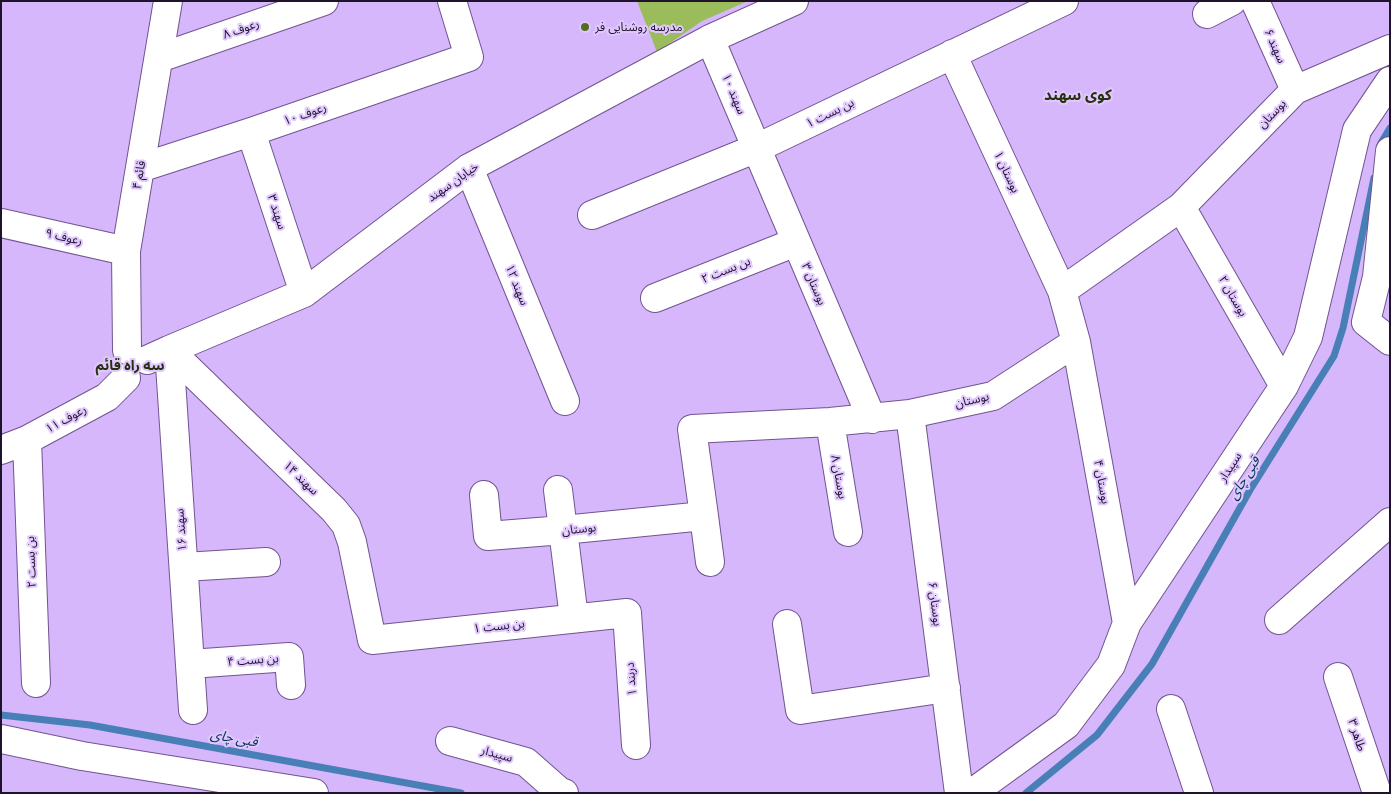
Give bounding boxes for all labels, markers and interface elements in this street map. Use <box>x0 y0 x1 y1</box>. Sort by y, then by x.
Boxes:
street label: رعوف ۸ <box>221 16 261 42</box>
place label: مدرسه روشنایی فر <box>595 20 682 34</box>
marker: مدرسه روشنایی فر <box>579 21 591 33</box>
street label: سهند ۶ <box>1261 27 1289 65</box>
street label: سهند ۱۰ <box>719 71 749 117</box>
district label: کوی سهند <box>1044 86 1112 104</box>
street label: بن بست ۱ <box>804 95 856 131</box>
street label: بوستان <box>1255 97 1289 131</box>
street label: رعوف ۱۰ <box>282 100 328 128</box>
street label: بوستان ۱ <box>991 149 1023 195</box>
street label: خیابان سهند <box>425 159 481 205</box>
street label: قائم ۴ <box>129 160 149 190</box>
street label: سهند ۳ <box>265 193 289 231</box>
street label: رعوف ۹ <box>44 226 84 248</box>
street label: بن بست ۲ <box>699 254 753 286</box>
street label: بوستان ۳ <box>799 261 829 307</box>
street label: سهند ۱۲ <box>502 262 532 308</box>
street label: بوستان ۲ <box>1216 273 1250 319</box>
district label: سه راه قائم <box>96 357 164 373</box>
street label: بوستان <box>954 389 990 411</box>
street label: رعوف ۱۱ <box>43 402 89 436</box>
street label: سپیدار <box>1215 450 1245 484</box>
water label: قبی چای <box>1225 453 1263 503</box>
street label: بوستان ۸ <box>828 454 850 500</box>
street label: سهند ۱۴ <box>281 458 321 498</box>
street label: بوستان ۴ <box>1091 459 1113 505</box>
street label: سهند ۱۶ <box>172 508 190 552</box>
street label: بوستان <box>561 520 597 538</box>
street label: بن بست ۲ <box>23 536 39 588</box>
street label: بوستان ۶ <box>925 581 945 627</box>
street label: بن بست ۱ <box>473 616 525 636</box>
street label: بن بست ۴ <box>227 651 279 669</box>
street label: دربند ۱ <box>623 662 639 696</box>
street label: طاهر ۳ <box>1345 717 1369 753</box>
water label: قبی چای <box>209 726 259 750</box>
street label: سپیدار <box>480 743 514 765</box>

